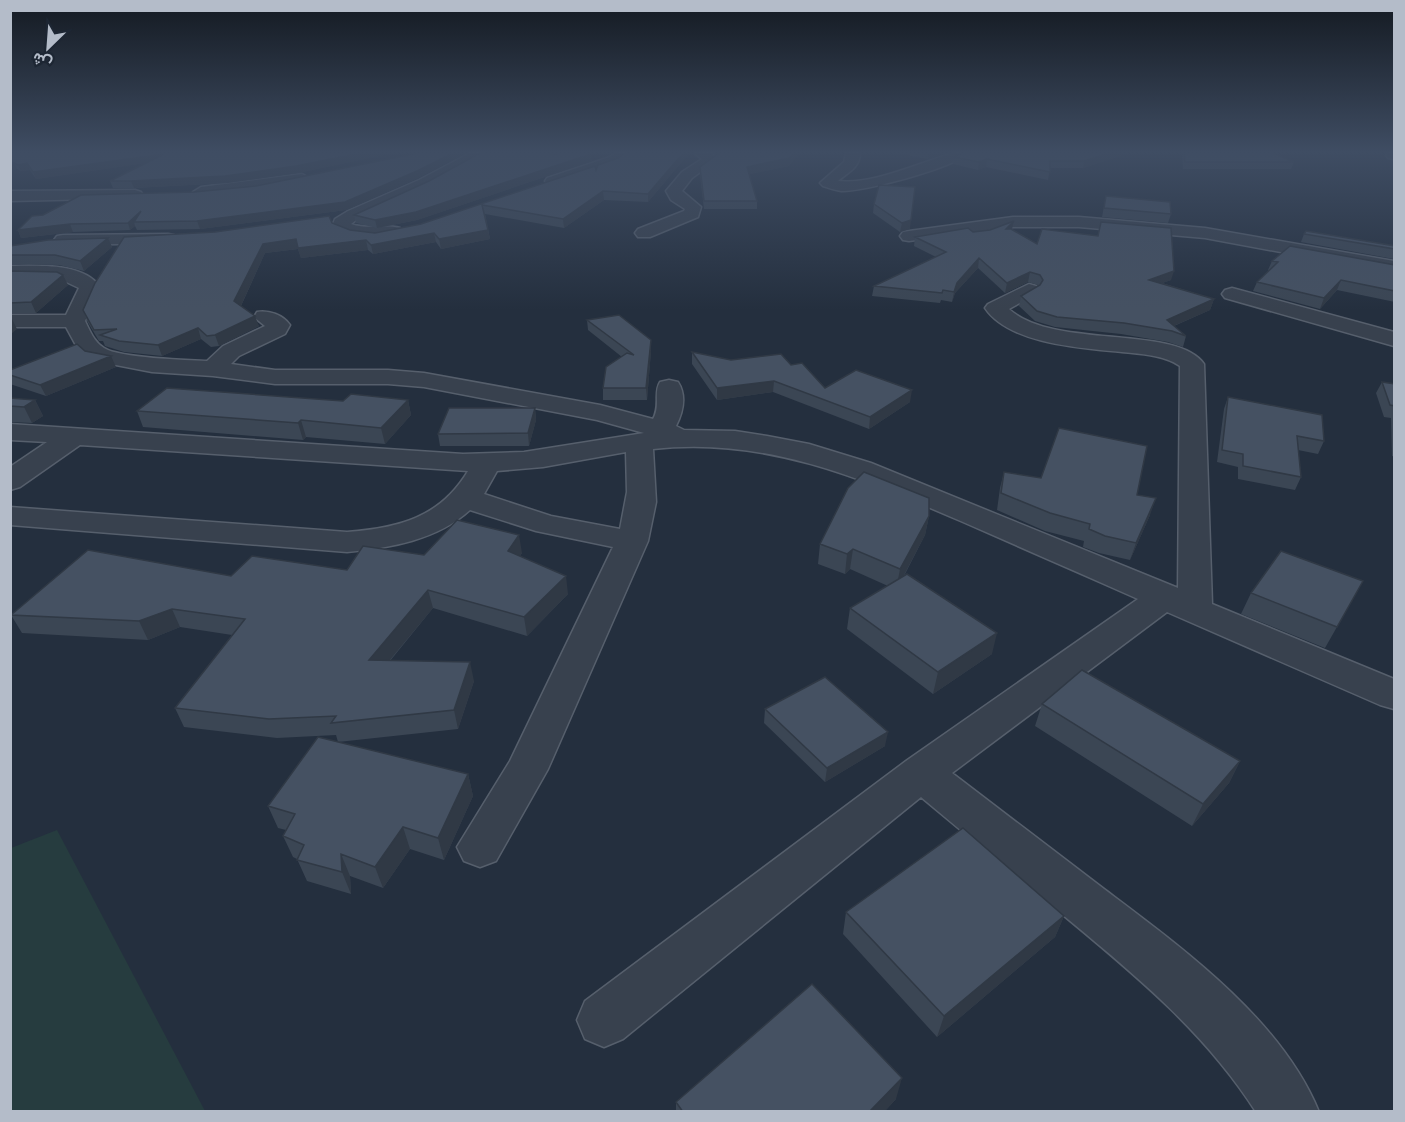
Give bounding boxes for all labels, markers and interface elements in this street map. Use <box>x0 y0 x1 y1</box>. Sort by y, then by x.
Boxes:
north arrow <box>18 18 78 78</box>
text: ش <box>29 48 55 75</box>

